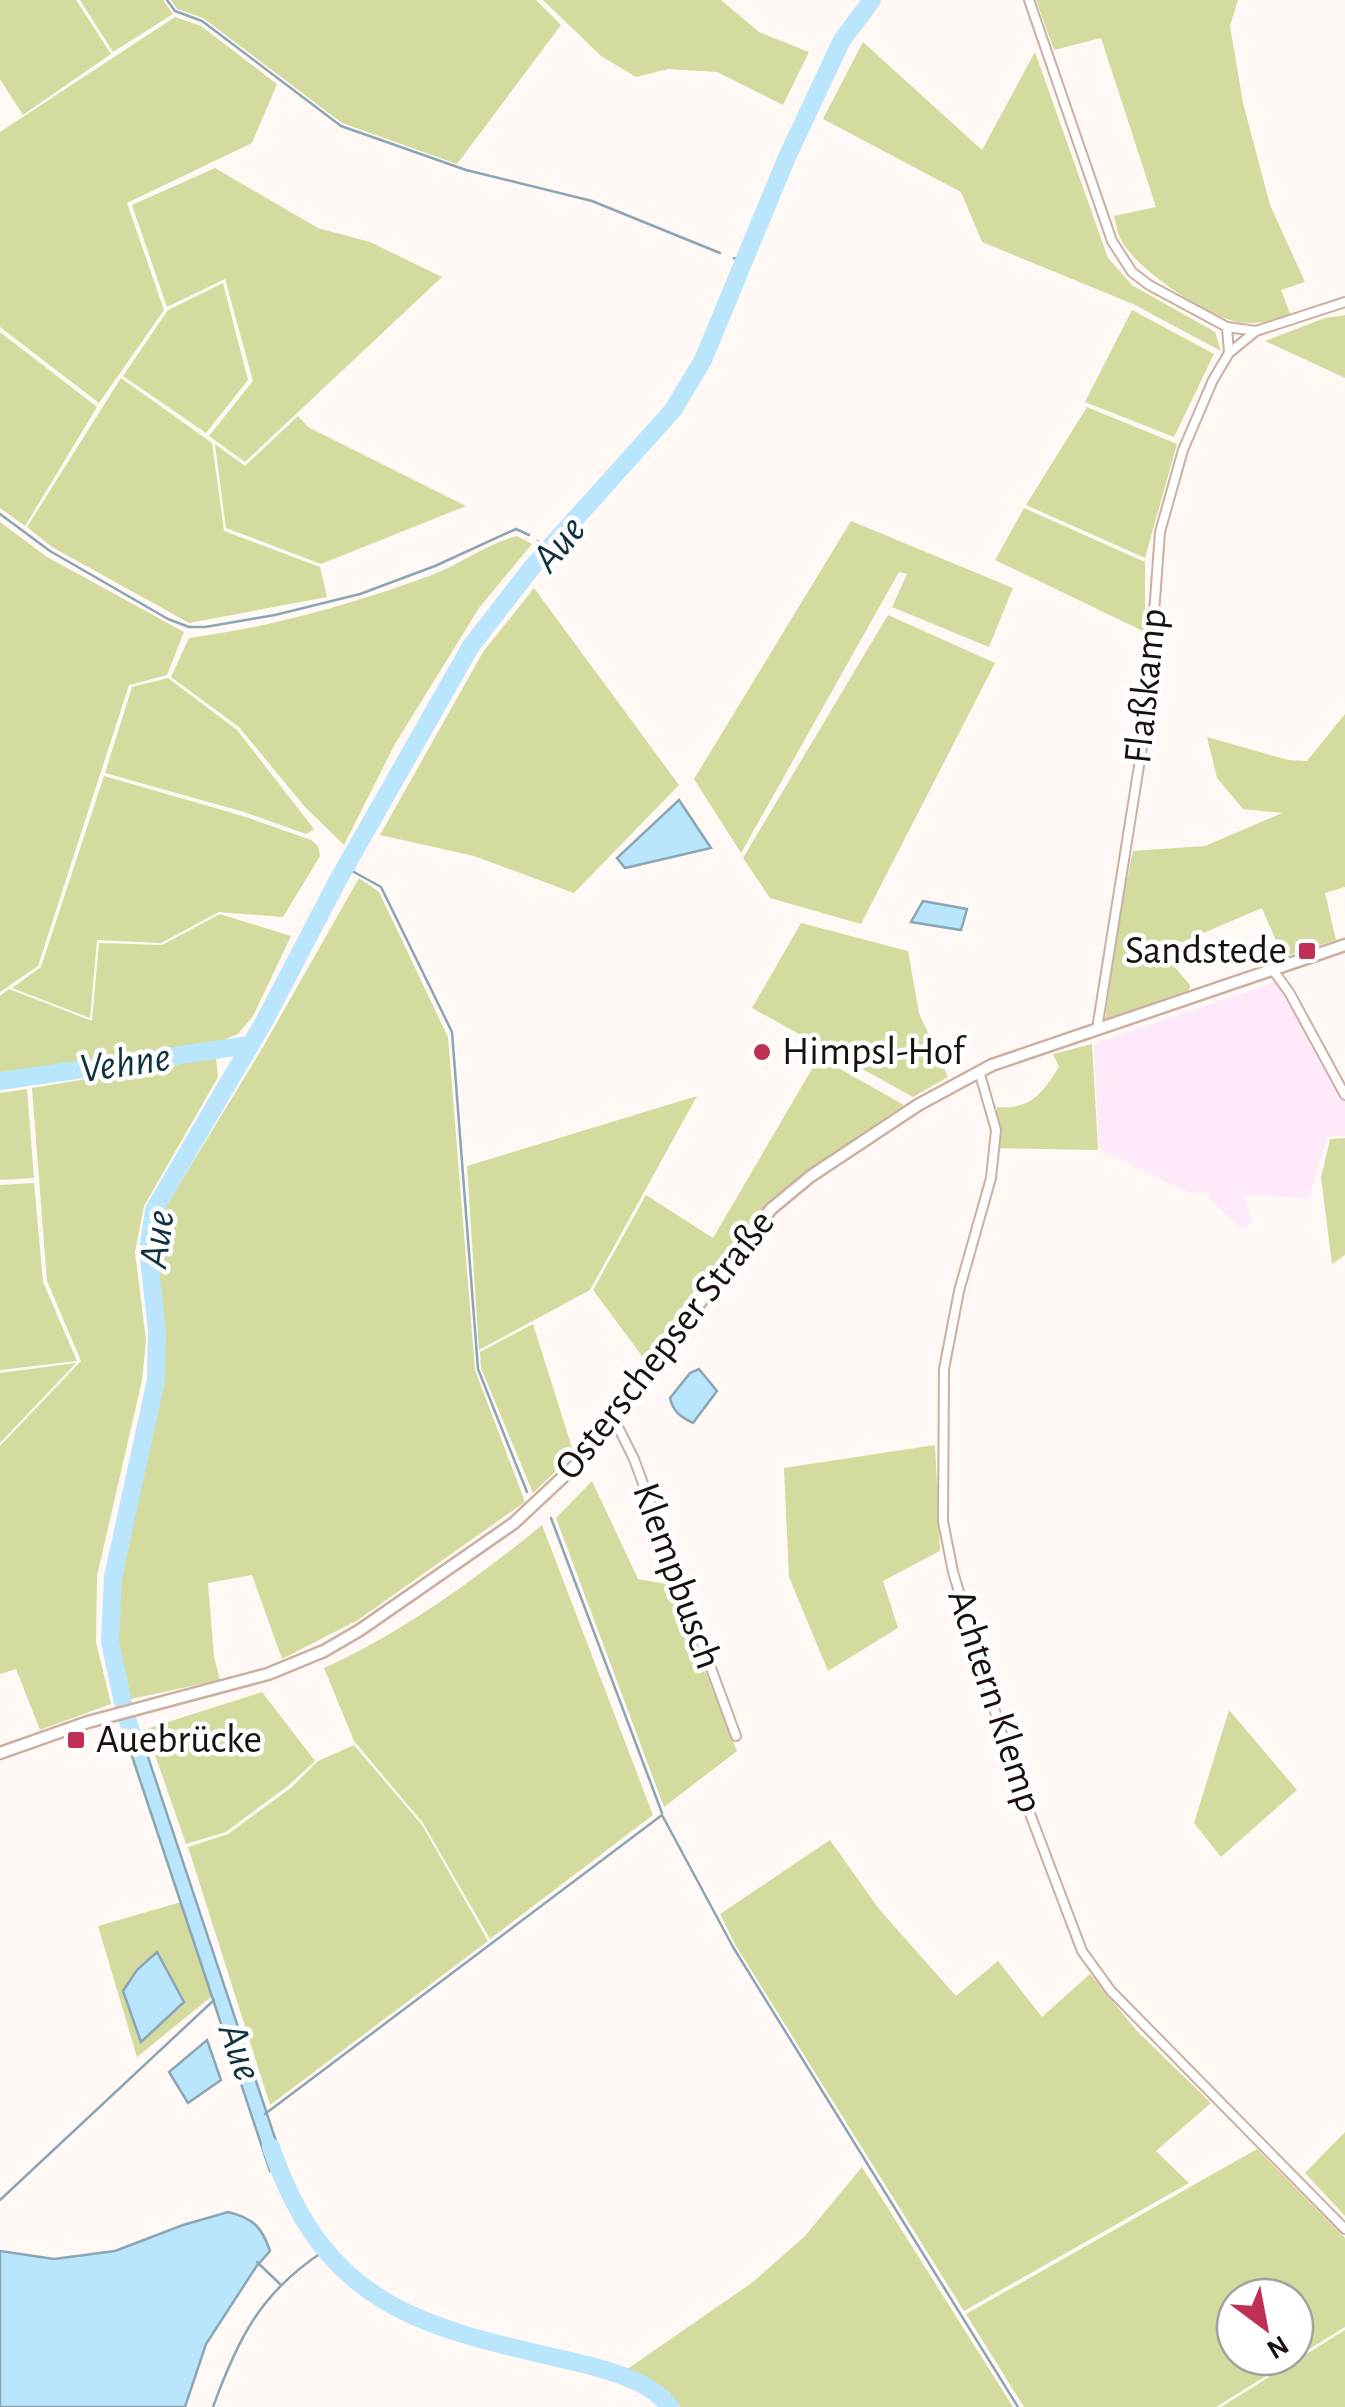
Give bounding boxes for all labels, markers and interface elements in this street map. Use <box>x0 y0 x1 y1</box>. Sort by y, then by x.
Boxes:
water label: Aue <box>524 508 594 580</box>
street label: Flaßkamp <box>1118 606 1174 766</box>
place label: Sandstede <box>1125 931 1287 971</box>
marker: Sandstede <box>1296 940 1318 962</box>
place label: Himpsl-Hof <box>782 1032 967 1072</box>
water label: Vehne <box>77 1036 173 1090</box>
marker: Himpsl-Hof <box>751 1041 773 1063</box>
street label: Osterschepser Straße <box>548 1203 782 1487</box>
water label: Aue <box>132 1207 182 1272</box>
street label: Klempbusch <box>625 1478 729 1674</box>
street label: Achtern Klemp <box>940 1585 1050 1817</box>
place label: Auebrücke <box>96 1720 262 1760</box>
marker: Auebrücke <box>65 1729 87 1751</box>
water label: Aue <box>210 2017 269 2086</box>
north arrow <box>1215 2277 1315 2377</box>
text: N <box>1262 2329 1293 2364</box>

